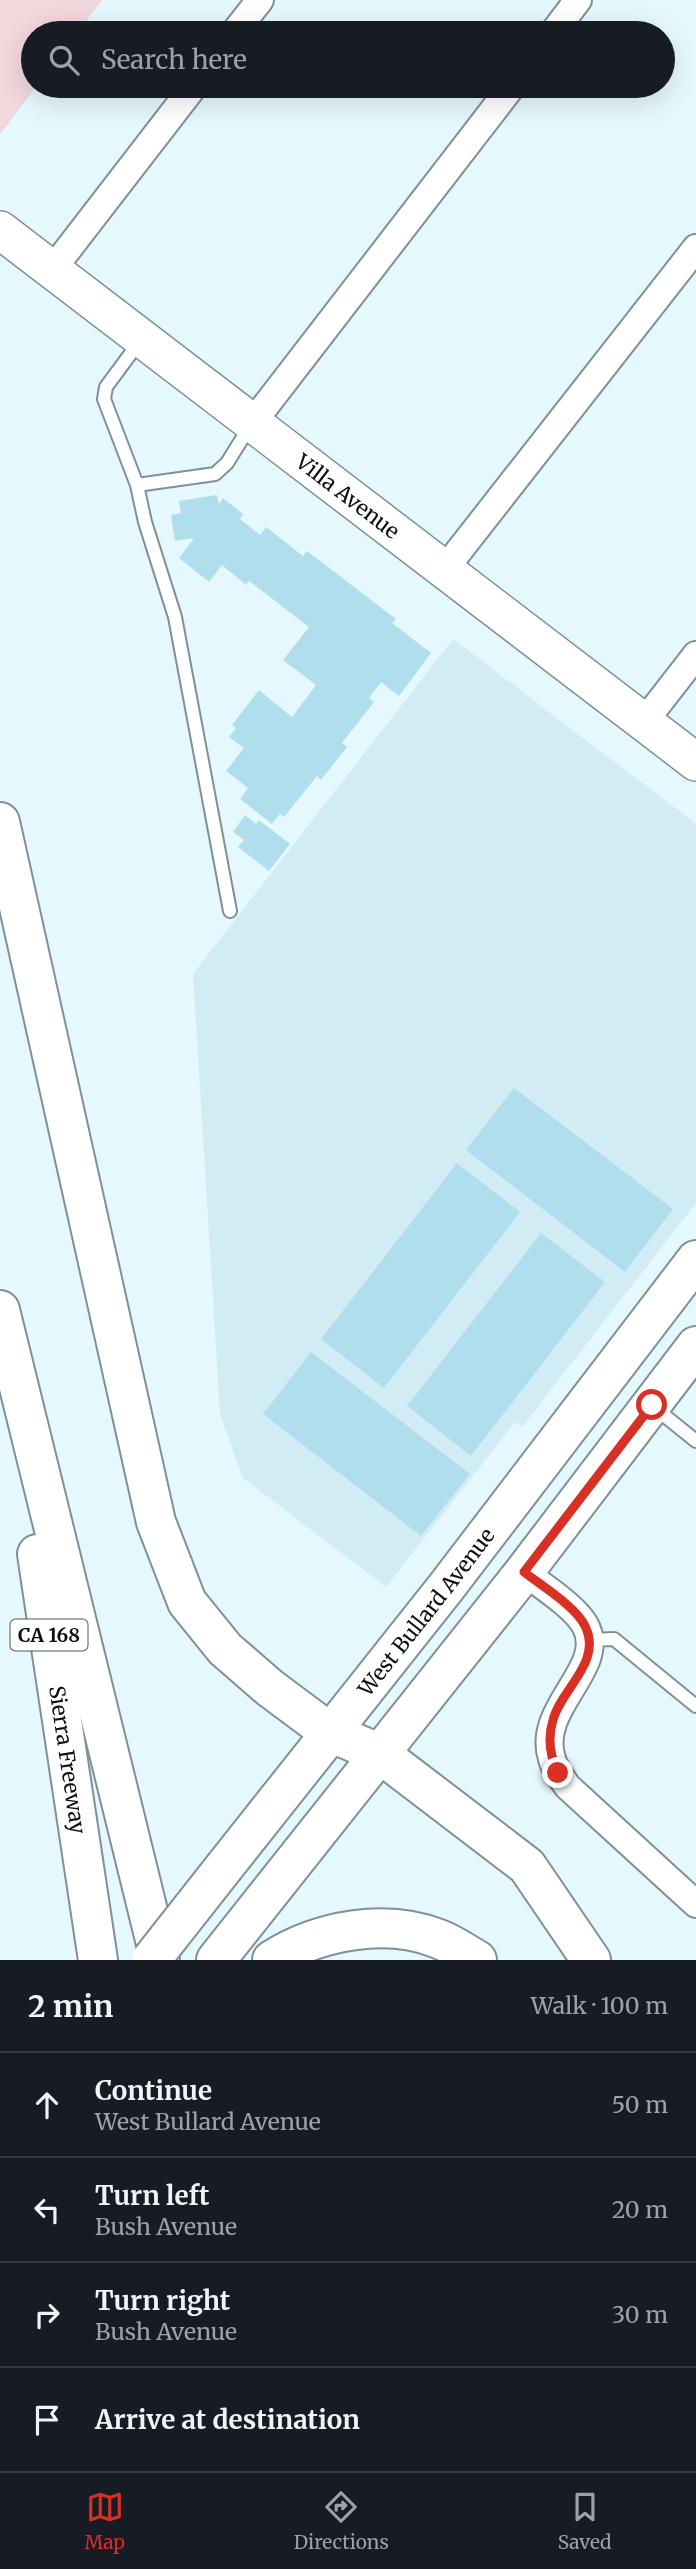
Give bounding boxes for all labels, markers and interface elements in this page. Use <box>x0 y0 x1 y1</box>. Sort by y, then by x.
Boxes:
search box <box>21 21 675 98</box>
icon: search <box>45 41 83 79</box>
text: Search here <box>101 43 247 76</box>
street label: Villa Avenue <box>290 447 405 544</box>
route start <box>636 1389 667 1420</box>
street label: West Bullard Avenue <box>351 1522 500 1702</box>
road number: CA 168 <box>10 1620 88 1651</box>
street label: Sierra Freeway <box>43 1684 92 1836</box>
route end <box>542 1757 573 1788</box>
text: 2 min <box>28 1987 113 2025</box>
text: Walk · 100 m <box>531 1991 668 2020</box>
text: Continue <box>95 2074 212 2107</box>
icon: ahead <box>28 2086 66 2124</box>
text: 50 m <box>612 2090 668 2119</box>
text: West Bullard Avenue <box>95 2107 321 2136</box>
text: Turn left <box>95 2179 209 2212</box>
icon: left <box>28 2191 66 2229</box>
text: 20 m <box>612 2195 668 2224</box>
text: Bush Avenue <box>95 2212 237 2241</box>
text: Turn right <box>95 2284 230 2317</box>
icon: right <box>28 2296 66 2334</box>
text: 30 m <box>612 2300 668 2329</box>
text: Bush Avenue <box>95 2317 237 2346</box>
icon: arrive <box>28 2401 66 2439</box>
text: Arrive at destination <box>95 2403 360 2436</box>
tab: Map <box>84 2488 125 2554</box>
tab: Directions <box>294 2488 389 2554</box>
tab: Saved <box>558 2488 612 2554</box>

